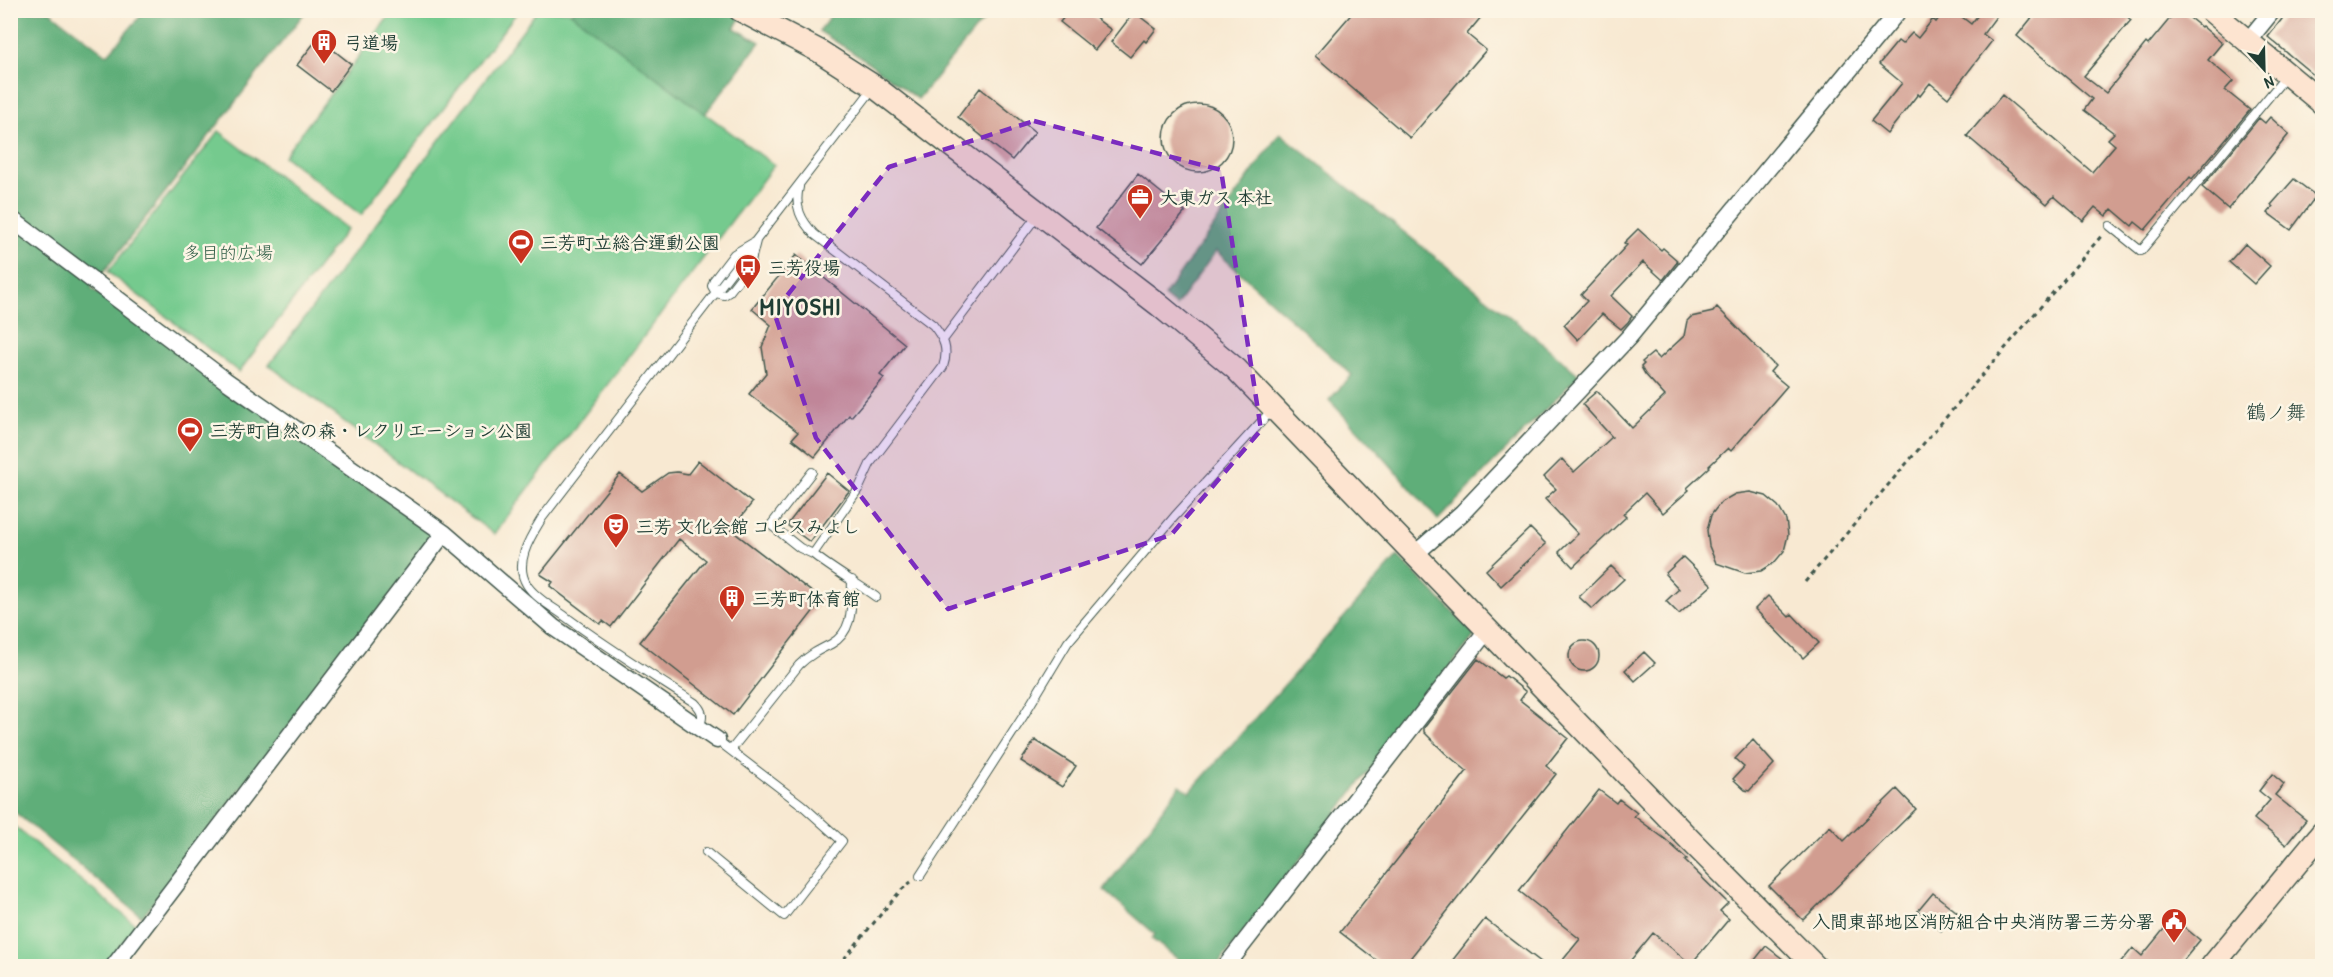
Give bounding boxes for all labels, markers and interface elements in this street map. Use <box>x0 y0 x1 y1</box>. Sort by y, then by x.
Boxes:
building icon: 弓道場 <box>309 27 339 65</box>
place label: 弓道場 <box>344 30 398 55</box>
north arrow <box>2234 39 2294 99</box>
text: N <box>2261 71 2278 95</box>
office icon: 大東ガス 本社 <box>1125 182 1155 220</box>
place label: 大東ガス 本社 <box>1160 185 1273 210</box>
sports icon: 三芳町立総合運動公園 <box>506 227 536 265</box>
place label: 三芳町立総合運動公園 <box>540 230 720 255</box>
park label: 多目的広場 <box>183 240 273 265</box>
bus stop icon: 三芳役場 <box>733 252 763 290</box>
place label: 三芳役場 <box>768 255 840 280</box>
district label: MIYOSHI <box>760 290 842 322</box>
district label: 鶴ノ舞 <box>2246 398 2306 425</box>
sports icon: 三芳町自然の森・レクリエーション公園 <box>175 415 205 453</box>
place label: 三芳町自然の森・レクリエーション公園 <box>210 418 532 443</box>
theatre icon: 三芳 文化会館 コピスみよし <box>601 511 631 549</box>
place label: 三芳 文化会館 コピスみよし <box>636 514 860 539</box>
building icon: 三芳町体育館 <box>717 583 747 621</box>
place label: 三芳町体育館 <box>752 586 860 611</box>
public building icon: 入間東部地区消防組合中央消防署三芳分署 <box>2159 906 2189 944</box>
place label: 入間東部地区消防組合中央消防署三芳分署 <box>1812 909 2154 934</box>

